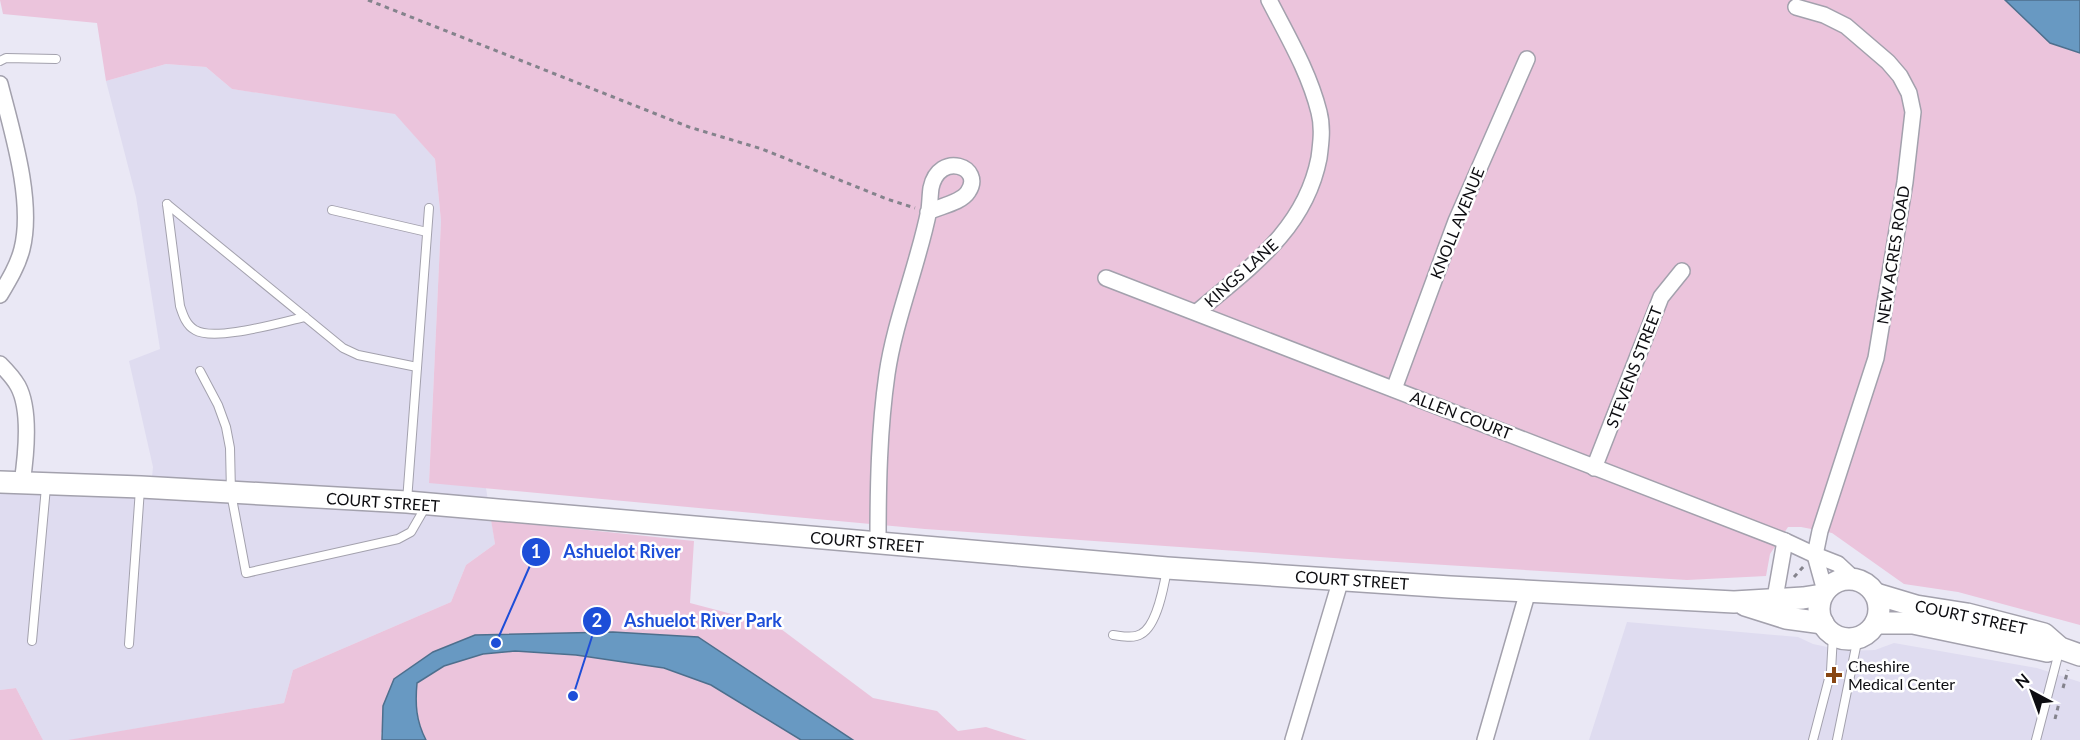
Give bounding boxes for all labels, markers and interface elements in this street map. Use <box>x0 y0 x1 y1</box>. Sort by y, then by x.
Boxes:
street label: KNOLL AVENUE <box>1426 164 1488 281</box>
street label: NEW ACRES ROAD <box>1872 184 1913 326</box>
street label: KINGS LANE <box>1200 235 1281 311</box>
street label: STEVENS STREET <box>1602 303 1666 430</box>
street label: ALLEN COURT <box>1408 386 1515 443</box>
street label: COURT STREET <box>326 488 441 515</box>
street label: COURT STREET <box>810 527 925 556</box>
callout: Ashuelot River <box>521 534 692 570</box>
text: 1 <box>531 540 541 562</box>
text: Ashuelot River <box>562 540 681 562</box>
street label: COURT STREET <box>1295 566 1410 593</box>
street label: COURT STREET <box>1913 595 2029 638</box>
callout: Ashuelot River Park <box>582 603 794 639</box>
text: 2 <box>592 609 602 631</box>
text: Ashuelot River Park <box>623 609 782 631</box>
place label: Cheshire Medical Center <box>1848 656 1955 693</box>
north arrow <box>2002 662 2062 722</box>
marker: Cheshire Medical Center <box>1825 666 1843 684</box>
text: N <box>2011 669 2033 692</box>

